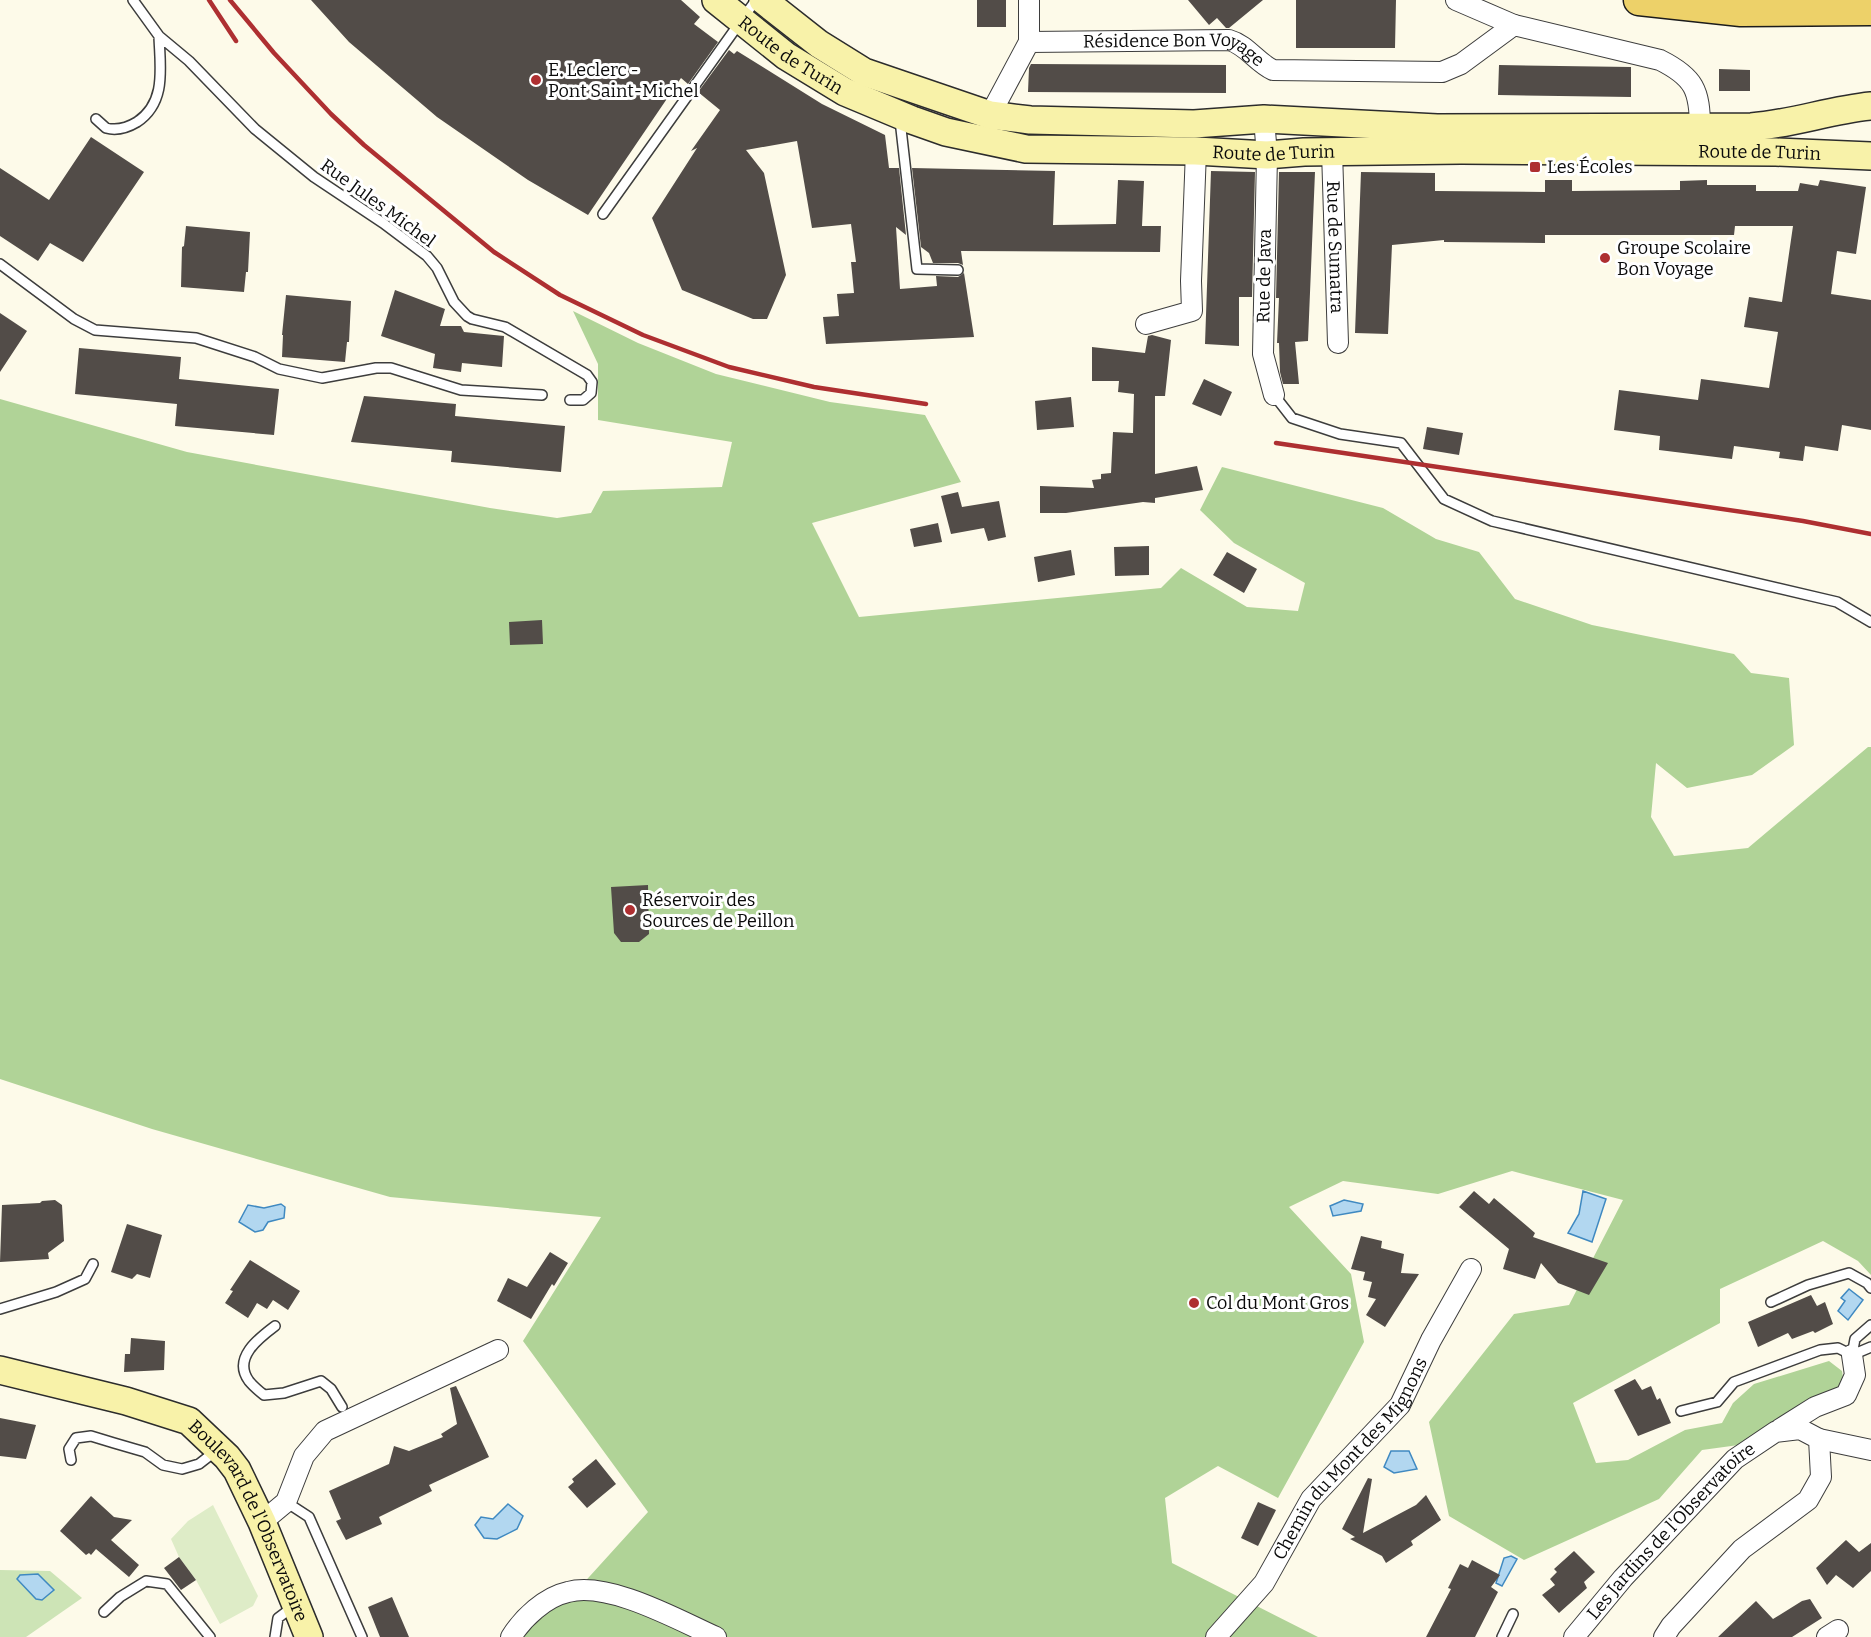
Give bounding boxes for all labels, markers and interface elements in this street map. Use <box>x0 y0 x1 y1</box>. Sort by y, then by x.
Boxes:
street label: Route de Turin <box>734 11 847 99</box>
street label: Résidence Bon Voyage <box>1083 29 1269 71</box>
place label: E. Leclerc - Pont Saint-Michel <box>548 59 699 102</box>
marker: E. Leclerc - Pont Saint-Michel <box>529 73 543 87</box>
street label: Route de Turin <box>1212 141 1336 166</box>
street label: Route de Turin <box>1698 141 1822 165</box>
street label: Rue Jules Michel <box>316 154 440 252</box>
place label: Les Écoles <box>1547 155 1633 178</box>
marker: Les Écoles <box>1528 160 1542 174</box>
street label: Rue de Sumatra <box>1322 180 1348 314</box>
street label: Rue de Java <box>1252 229 1276 323</box>
place label: Groupe Scolaire Bon Voyage <box>1617 237 1751 280</box>
marker: Groupe Scolaire Bon Voyage <box>1598 251 1612 265</box>
place label: Réservoir des Sources de Peillon <box>642 889 795 932</box>
marker: Réservoir des Sources de Peillon <box>623 903 637 917</box>
place label: Col du Mont Gros <box>1206 1292 1349 1314</box>
marker: Col du Mont Gros <box>1187 1296 1201 1310</box>
street label: Chemin du Mont des Mignons <box>1268 1354 1432 1564</box>
street label: Boulevard de l'Observatoire <box>184 1415 313 1625</box>
street label: Les Jardins de l'Observatoire <box>1582 1438 1759 1624</box>

